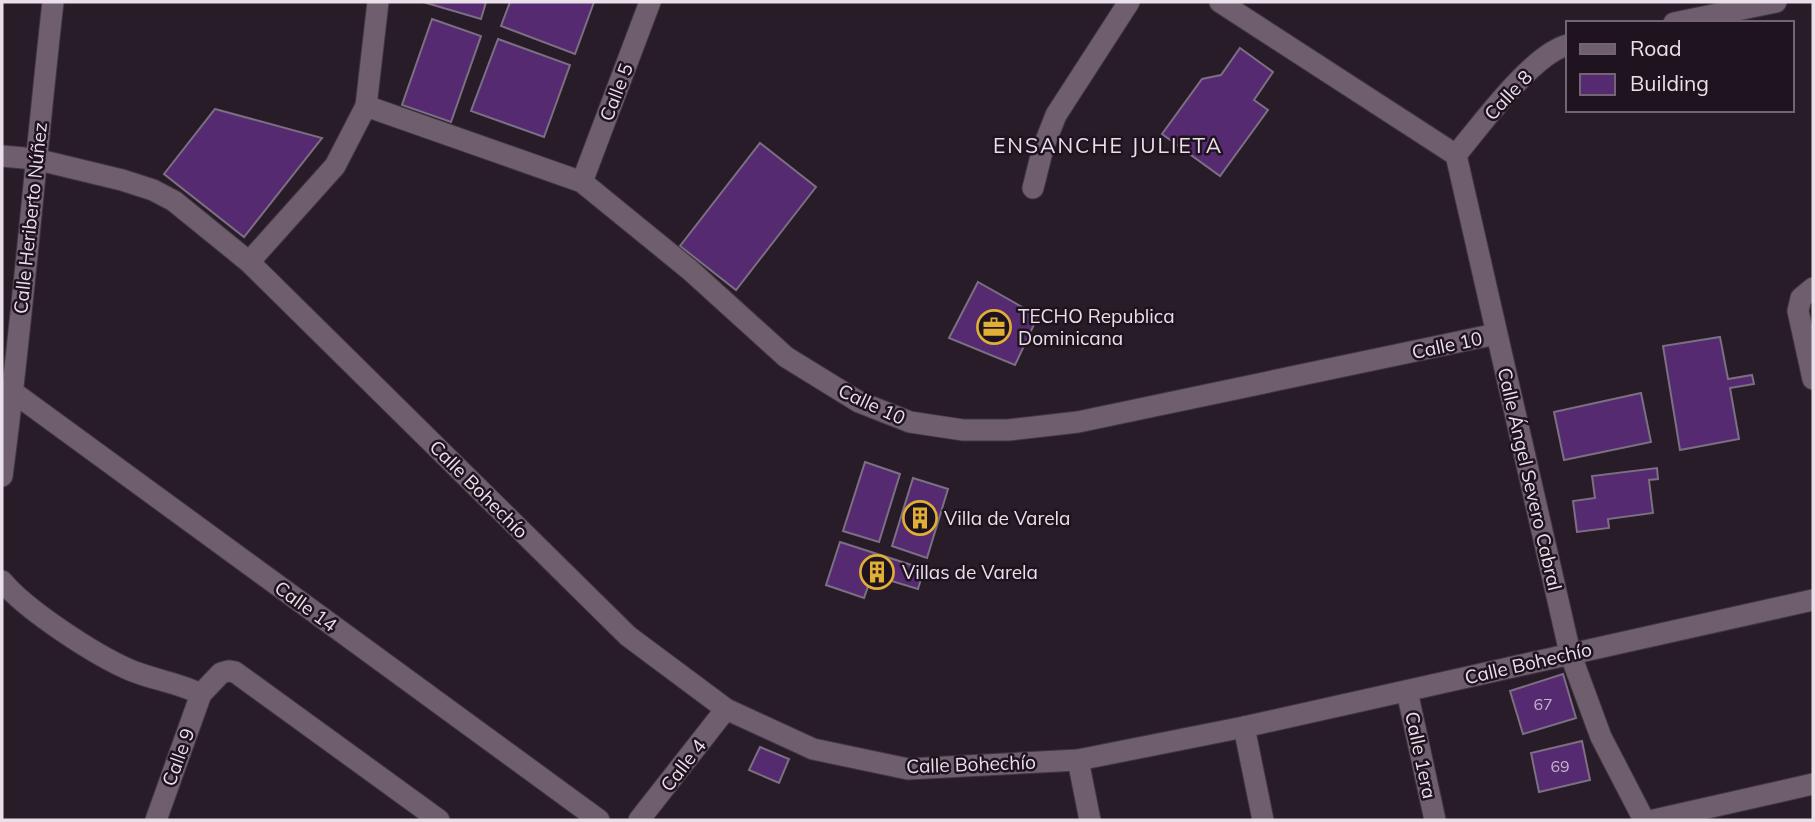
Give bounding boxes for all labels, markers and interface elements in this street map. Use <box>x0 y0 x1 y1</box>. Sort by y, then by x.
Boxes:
legend <box>1566 21 1794 112</box>
text: Road <box>1630 35 1681 61</box>
street label: Calle 5 <box>594 60 638 124</box>
street label: Calle 8 <box>1479 65 1537 125</box>
text: Building <box>1630 70 1709 96</box>
street label: Calle Heriberto Núñez <box>8 121 52 315</box>
district label: ENSANCHE JULIETA <box>993 132 1223 158</box>
place label: TECHO Republica Dominicana <box>1018 304 1175 350</box>
office icon: TECHO Republica Dominicana <box>975 308 1013 346</box>
street label: Calle 10 <box>1410 326 1484 364</box>
street label: Calle Ángel Severo Cabral <box>1493 365 1567 593</box>
street label: Calle 10 <box>835 378 909 430</box>
street label: Calle Bohechío <box>425 435 533 543</box>
building icon: Villa de Varela <box>901 499 939 537</box>
place label: Villa de Varela <box>944 506 1071 530</box>
building icon: Villas de Varela <box>858 553 896 591</box>
place label: Villas de Varela <box>902 560 1038 584</box>
street label: Calle 14 <box>270 575 342 637</box>
street label: Calle Bohechío <box>1462 637 1594 689</box>
house number: 67 <box>1533 694 1553 714</box>
street label: Calle 1era <box>1400 709 1442 801</box>
street label: Calle 9 <box>156 725 200 789</box>
street label: Calle 4 <box>655 734 711 796</box>
street label: Calle Bohechío <box>906 750 1036 778</box>
house number: 69 <box>1550 756 1570 776</box>

